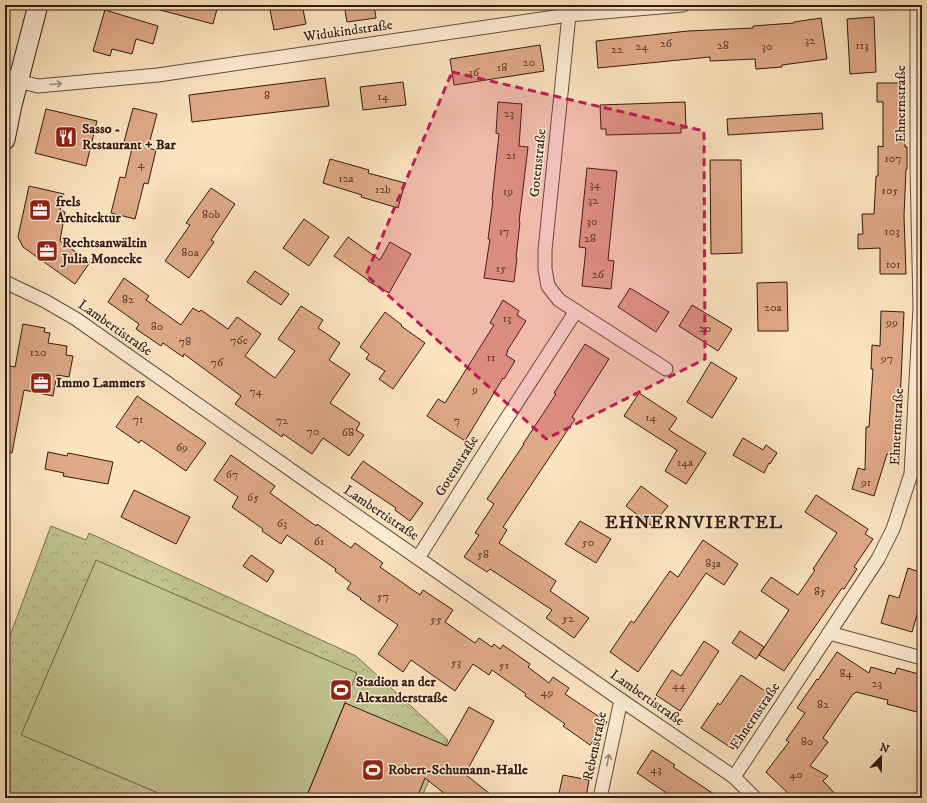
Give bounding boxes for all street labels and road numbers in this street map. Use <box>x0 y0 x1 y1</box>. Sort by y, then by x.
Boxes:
street label: Widukindstraße <box>301 16 394 46</box>
street label: Ehnernstraße <box>892 65 910 143</box>
street label: Gotenstraße <box>525 128 551 198</box>
street label: Lambertistraße <box>74 296 156 360</box>
street label: Ehnernstraße <box>886 388 908 466</box>
street label: Gotenstraße <box>431 432 483 500</box>
street label: Lambertistraße <box>340 481 422 545</box>
street label: Lambertistraße <box>606 666 688 730</box>
street label: Ehnernstraße <box>726 679 784 753</box>
street label: Rebenstraße <box>579 710 611 782</box>

